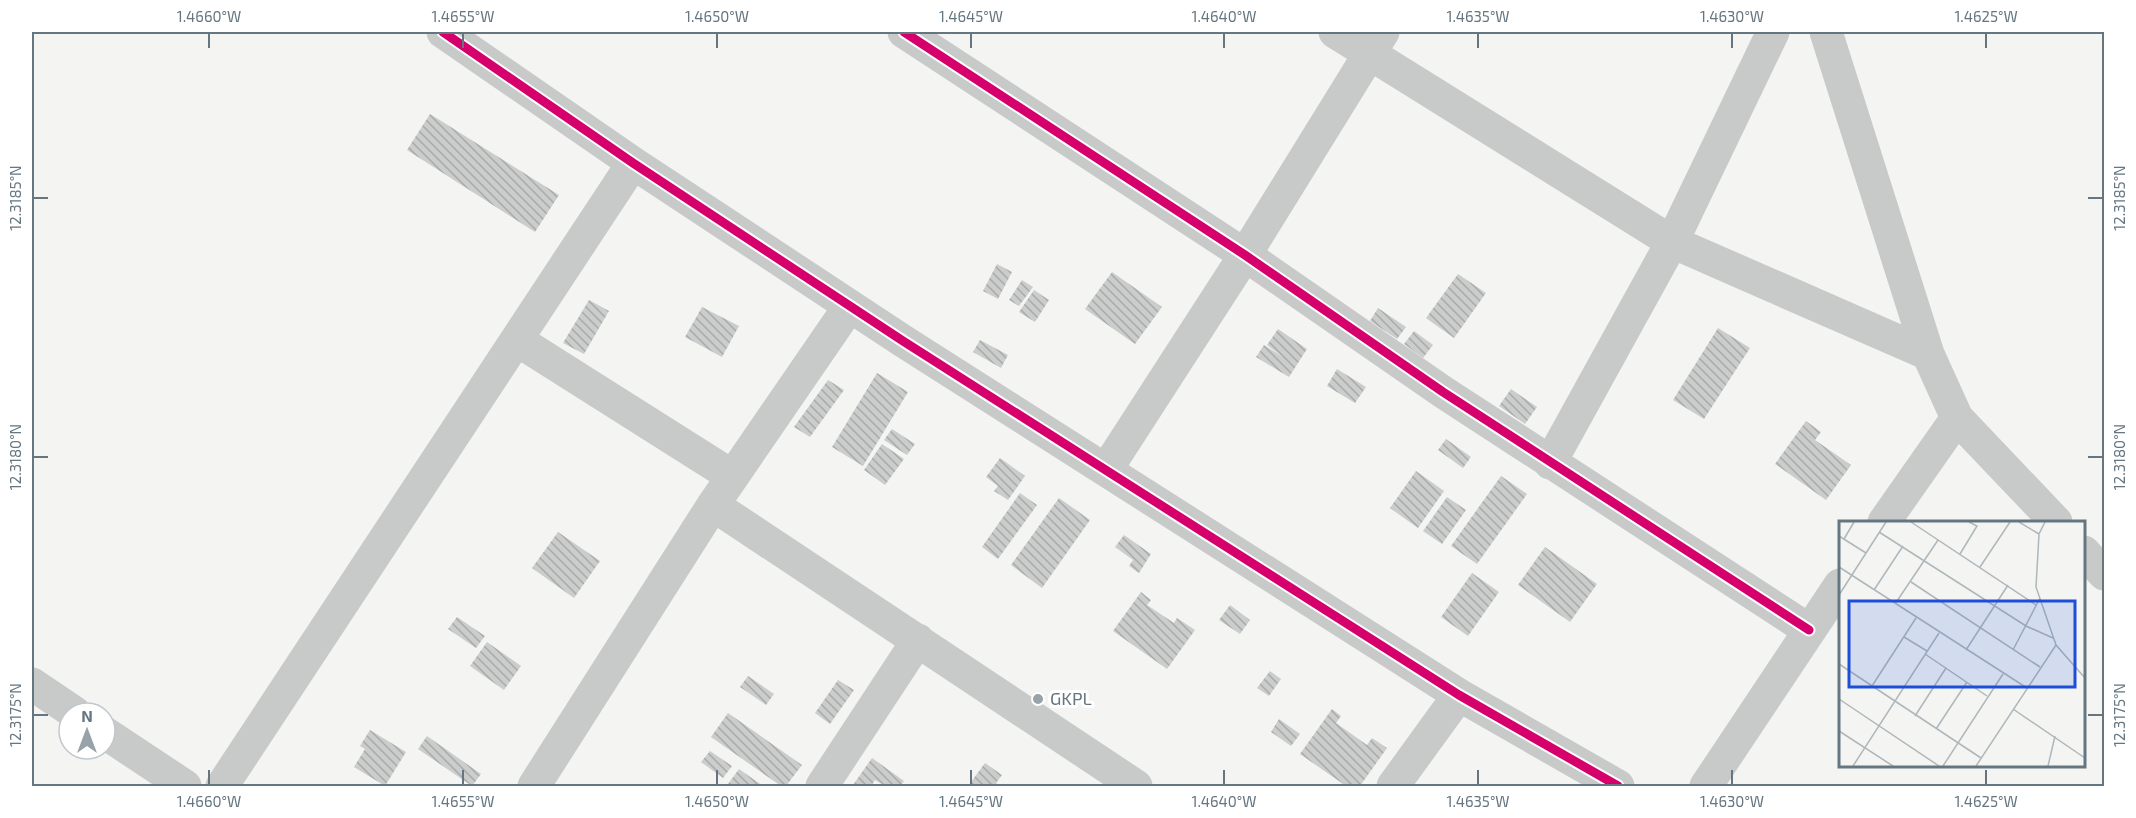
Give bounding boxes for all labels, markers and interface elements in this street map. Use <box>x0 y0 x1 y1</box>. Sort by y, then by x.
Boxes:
text: 1.4660°W <box>177 7 241 25</box>
text: 1.4655°W <box>432 7 494 25</box>
text: 1.4650°W <box>685 7 749 25</box>
text: 1.4645°W <box>939 7 1003 25</box>
text: 1.4640°W <box>1191 7 1257 25</box>
text: 1.4635°W <box>1446 7 1510 25</box>
text: 1.4630°W <box>1700 7 1764 25</box>
text: 1.4625°W <box>1954 7 2018 25</box>
text: 12.3185°N <box>6 165 24 231</box>
text: 12.3185°N <box>2110 165 2128 231</box>
text: 12.3180°N <box>6 424 24 490</box>
text: 12.3180°N <box>2110 424 2128 490</box>
inset map <box>1839 521 2085 767</box>
text: 12.3175°N <box>6 683 24 747</box>
text: 12.3175°N <box>2110 683 2128 747</box>
place label: GKPL <box>1050 687 1092 709</box>
marker: GKPL <box>1031 692 1045 706</box>
north arrow <box>57 701 117 761</box>
text: N <box>81 706 93 725</box>
text: 1.4660°W <box>177 792 241 810</box>
text: 1.4655°W <box>432 792 494 810</box>
text: 1.4650°W <box>685 792 749 810</box>
text: 1.4645°W <box>939 792 1003 810</box>
text: 1.4640°W <box>1191 792 1257 810</box>
text: 1.4635°W <box>1446 792 1510 810</box>
text: 1.4630°W <box>1700 792 1764 810</box>
text: 1.4625°W <box>1954 792 2018 810</box>

